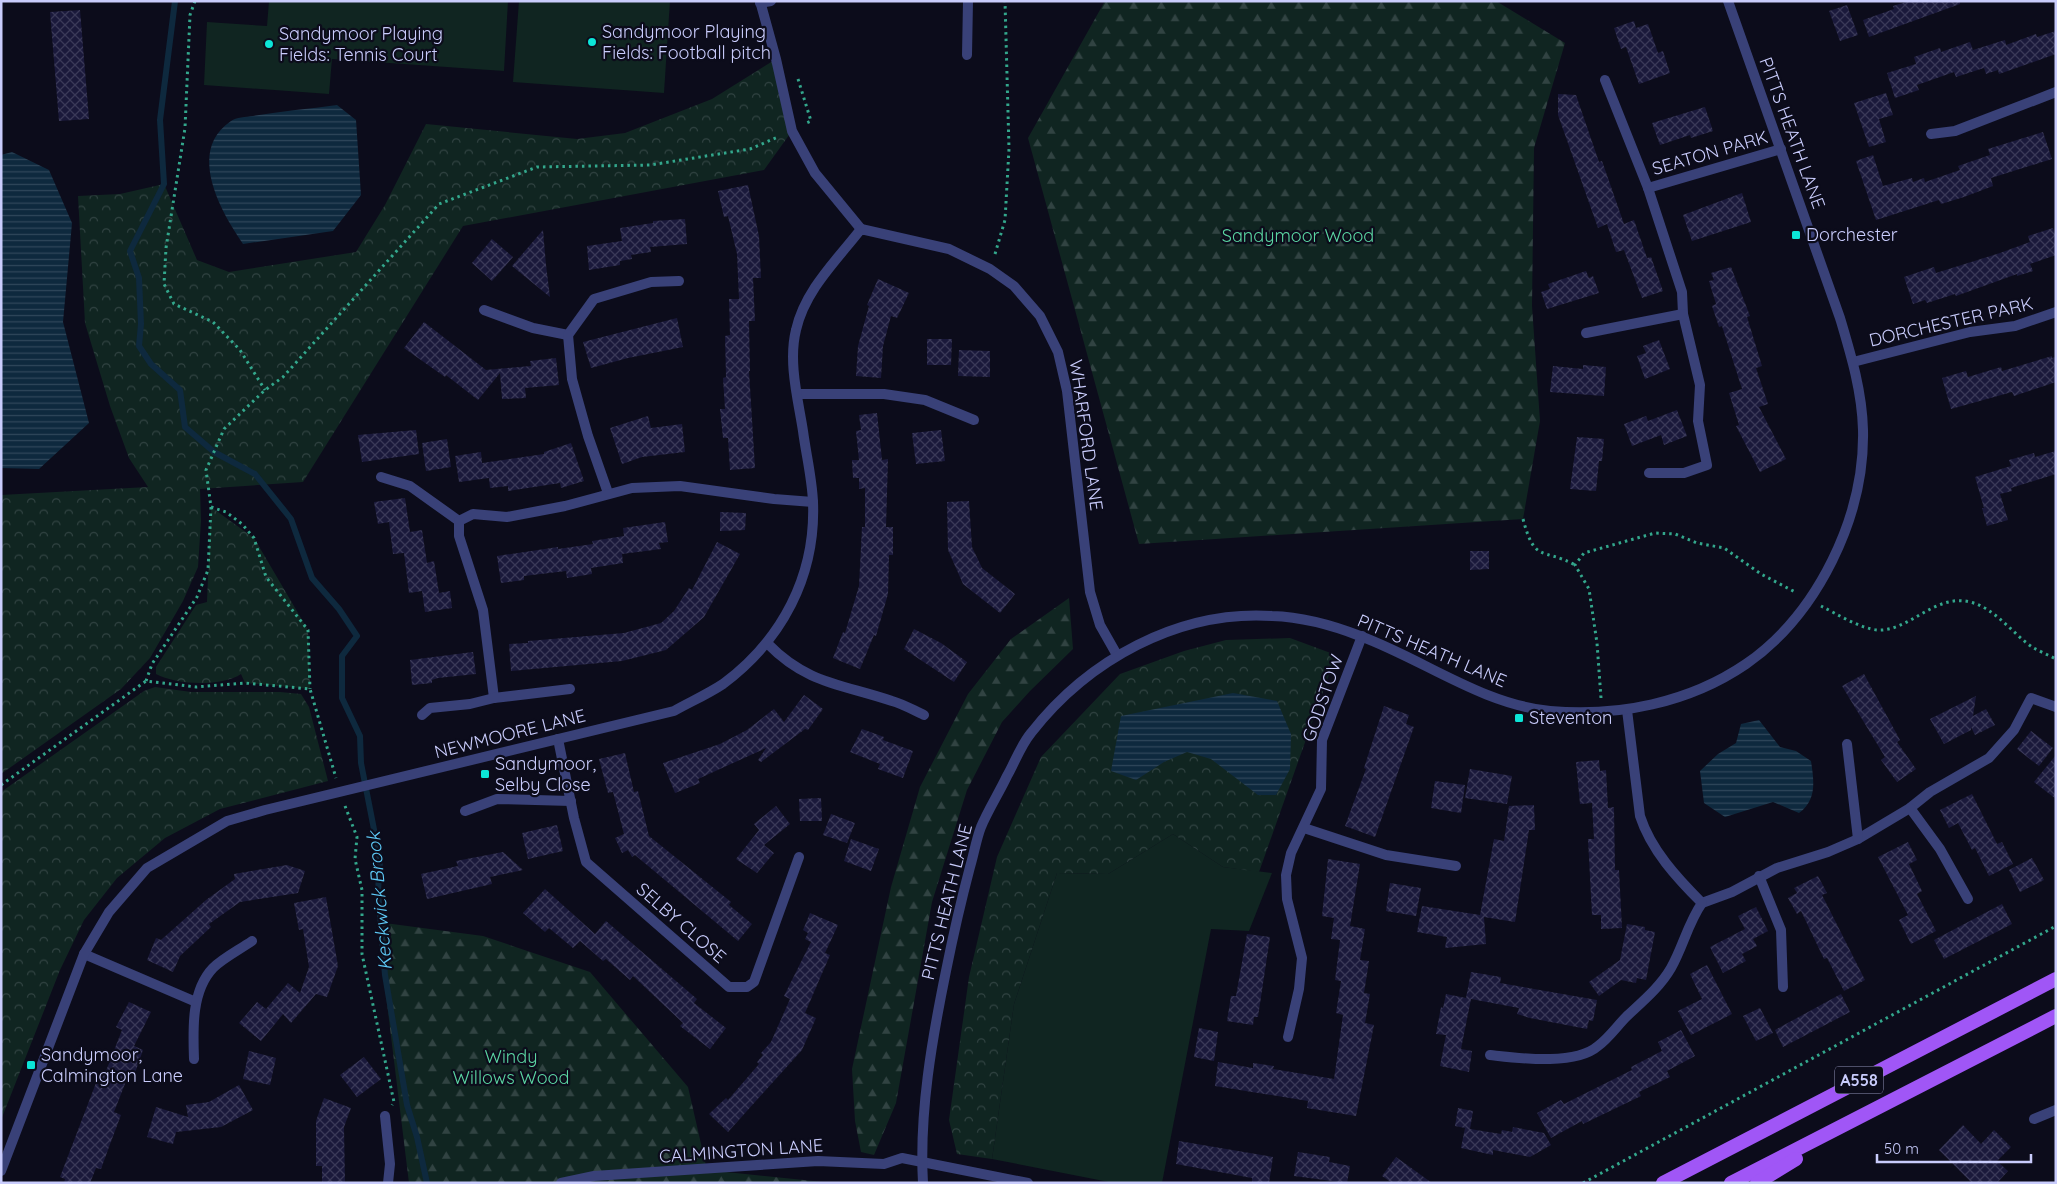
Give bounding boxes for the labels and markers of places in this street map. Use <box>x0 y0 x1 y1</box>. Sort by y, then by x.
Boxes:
place label: Sandymoor Playing Fields: Football pitch <box>602 20 771 64</box>
place label: Sandymoor Playing Fields: Tennis Court <box>279 22 443 66</box>
marker: Sandymoor Playing Fields: Football pitch <box>586 36 598 48</box>
marker: Sandymoor Playing Fields: Tennis Court <box>263 38 275 50</box>
place label: Dorchester <box>1806 223 1898 246</box>
marker: Dorchester <box>1790 229 1802 241</box>
place label: Steventon <box>1529 706 1613 729</box>
marker: Steventon <box>1513 712 1525 724</box>
place label: Sandymoor, Selby Close <box>495 752 596 796</box>
marker: Sandymoor, Selby Close <box>479 768 491 780</box>
place label: Sandymoor, Calmington Lane <box>41 1043 183 1087</box>
marker: Sandymoor, Calmington Lane <box>25 1059 37 1071</box>

